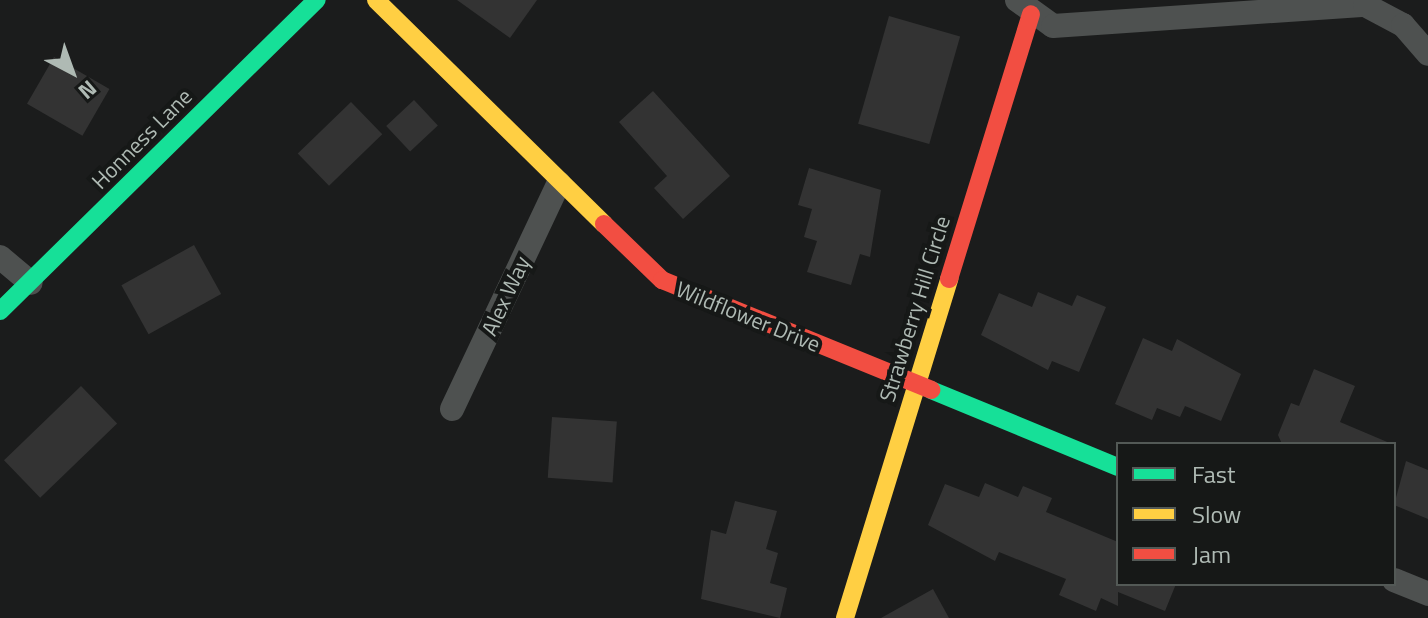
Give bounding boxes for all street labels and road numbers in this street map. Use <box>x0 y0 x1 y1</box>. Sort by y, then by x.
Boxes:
street label: Honness Lane <box>86 83 198 195</box>
street label: Strawberry Hill Circle <box>874 213 956 405</box>
street label: Alex Way <box>476 252 536 340</box>
street label: Wildflower Drive <box>672 276 824 358</box>

